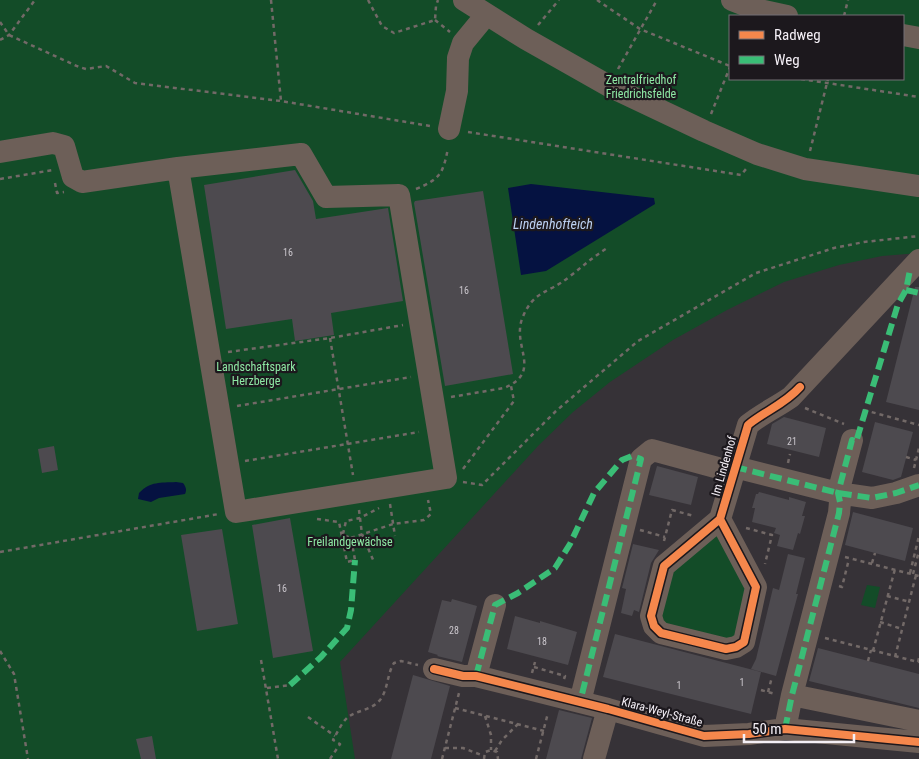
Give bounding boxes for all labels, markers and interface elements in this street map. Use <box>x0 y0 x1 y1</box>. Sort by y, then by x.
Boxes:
legend <box>729 15 904 80</box>
text: Radweg <box>774 26 821 44</box>
text: Weg <box>774 51 800 69</box>
park label: Zentralfriedhof Friedrichsfelde <box>606 73 677 101</box>
water label: Lindenhofteich <box>513 216 593 232</box>
house number: 16 <box>283 247 293 258</box>
house number: 16 <box>459 285 469 296</box>
park label: Landschaftspark Herzberge <box>216 360 296 388</box>
street label: Im Lindenhof <box>709 434 739 498</box>
house number: 21 <box>787 436 797 447</box>
park label: Freilandgewächse <box>307 535 393 549</box>
house number: 16 <box>277 583 287 594</box>
house number: 28 <box>449 625 459 636</box>
house number: 18 <box>537 636 547 647</box>
house number: 1 <box>740 677 744 688</box>
house number: 1 <box>677 680 681 691</box>
street label: Klara-Weyl-Straße <box>620 694 704 730</box>
scale bar <box>744 712 854 744</box>
text: 50 m <box>752 720 782 738</box>

